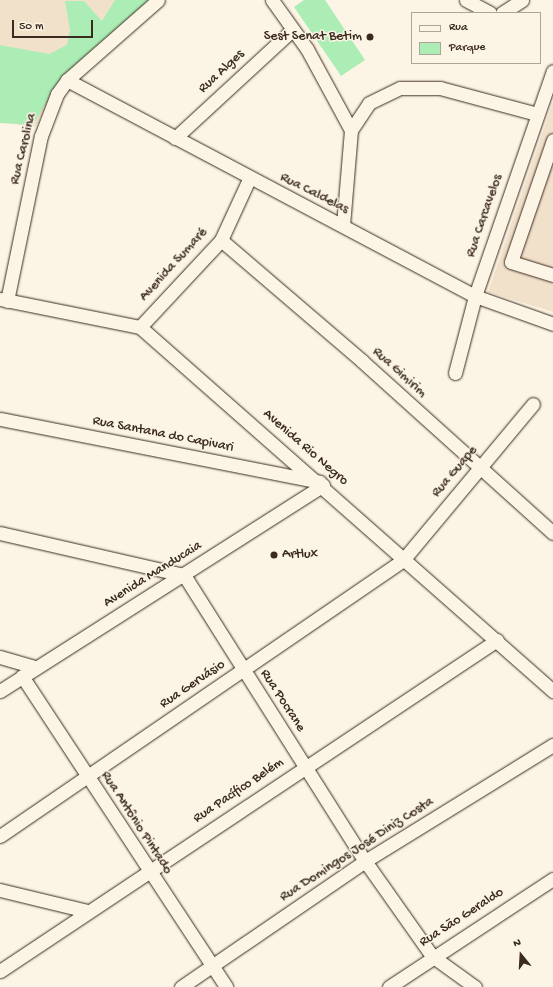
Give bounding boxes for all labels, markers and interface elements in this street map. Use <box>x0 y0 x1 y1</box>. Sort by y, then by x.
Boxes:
scale bar <box>14 12 95 38</box>
legend <box>411 12 541 64</box>
text: 50 m <box>19 20 44 34</box>
text: Rua <box>449 21 468 35</box>
place label: Sest Senat Betim <box>264 29 362 45</box>
marker: Sest Senat Betim <box>365 32 375 42</box>
text: Parque <box>449 41 486 55</box>
street label: Rua Alges <box>196 47 248 97</box>
street label: Rua Carolina <box>7 111 41 187</box>
street label: Rua Caldelas <box>277 170 351 218</box>
street label: Rua Carcavelos <box>463 172 507 260</box>
street label: Avenida Sumaré <box>136 225 212 305</box>
street label: Rua Gimirim <box>368 344 430 402</box>
street label: Avenida Rio Negro <box>259 406 351 490</box>
street label: Rua Santana do Capivari <box>91 413 235 457</box>
street label: Rua Guape <box>429 443 481 501</box>
street label: Avenida Manducaia <box>101 538 205 612</box>
place label: Artlux <box>282 547 318 563</box>
marker: Artlux <box>269 550 279 560</box>
street label: Rua Gervásio <box>157 657 229 713</box>
street label: Rua Pocrane <box>256 667 308 735</box>
street label: Rua Pacífico Belém <box>191 755 287 827</box>
street label: Rua Antônio Pintado <box>96 768 176 878</box>
street label: Rua Domingos José Diniz Costa <box>277 794 437 906</box>
street label: Rua São Geraldo <box>417 884 507 952</box>
north arrow <box>501 935 541 975</box>
text: N <box>512 937 523 950</box>

